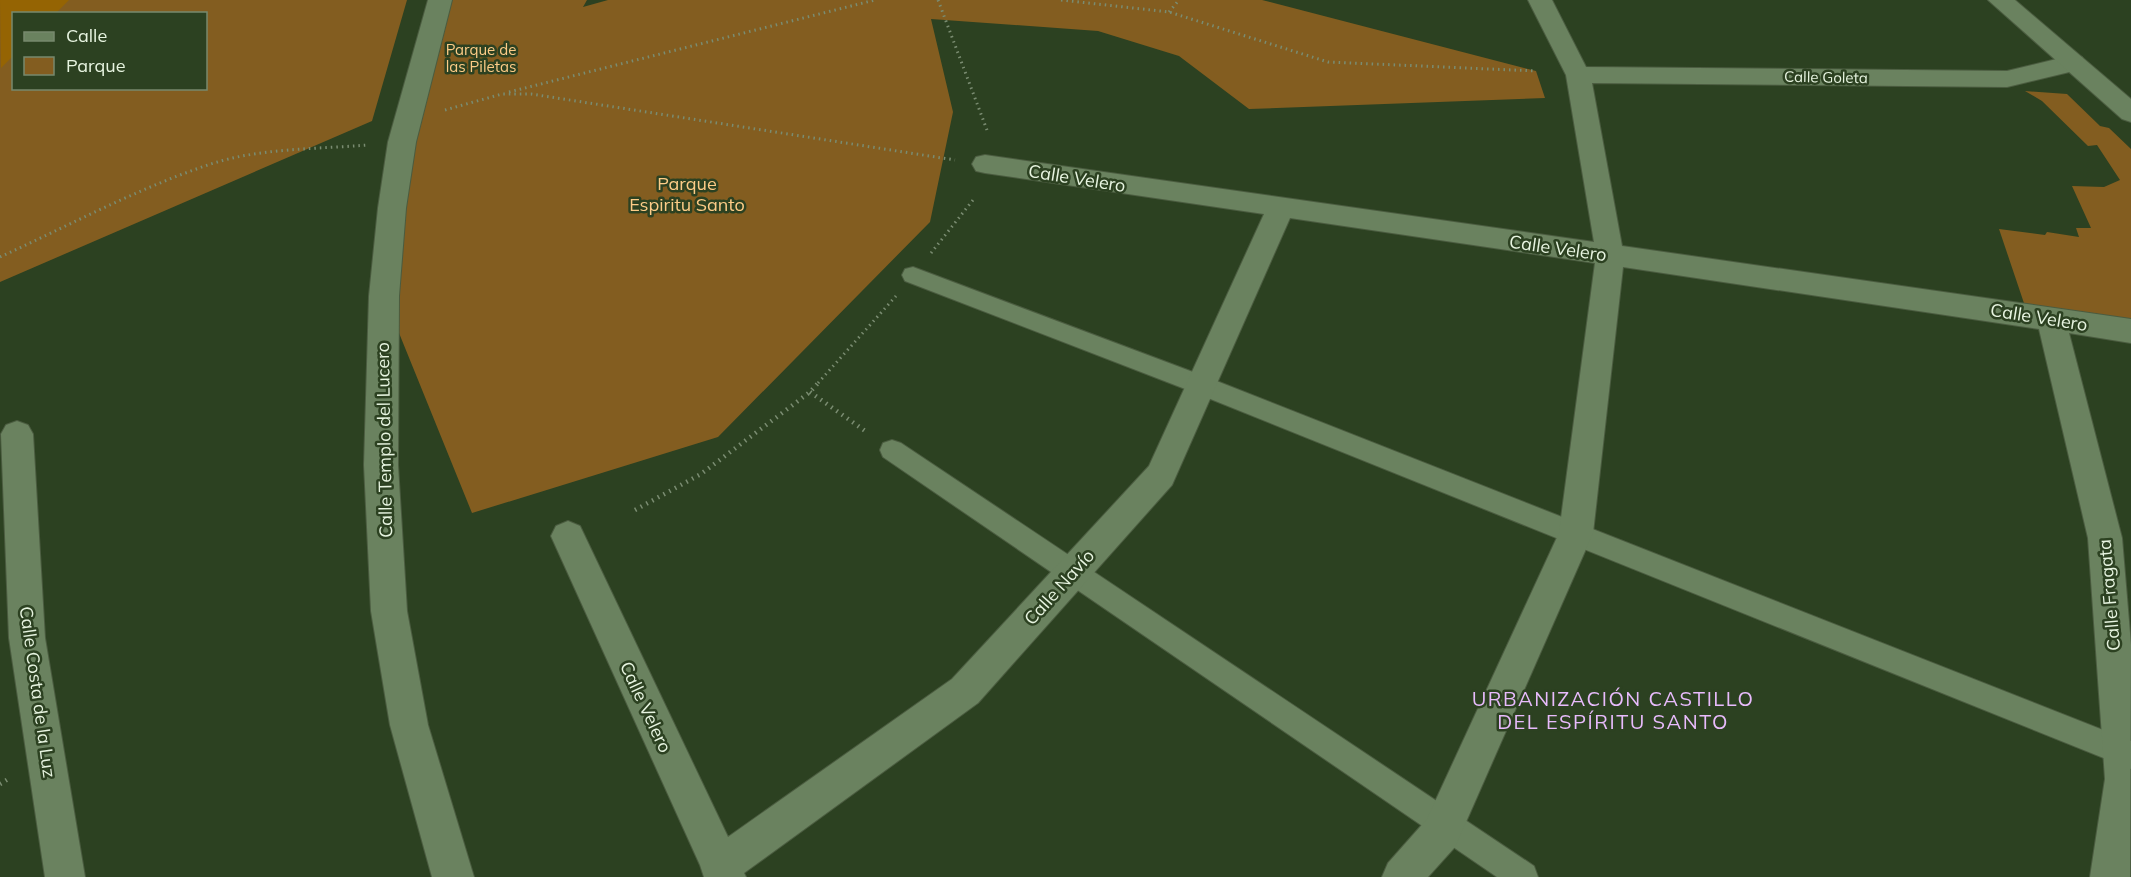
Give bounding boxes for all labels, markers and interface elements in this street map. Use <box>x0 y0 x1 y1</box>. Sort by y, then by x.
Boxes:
legend <box>12 12 207 90</box>
text: Calle <box>66 24 107 47</box>
park label: Parque de las Piletas <box>446 40 516 76</box>
text: Parque <box>66 54 125 77</box>
street label: Calle Goleta <box>1784 67 1868 87</box>
street label: Calle Velero <box>1027 159 1127 197</box>
park label: Parque Espiritu Santo <box>629 172 745 216</box>
street label: Calle Velero <box>1508 230 1608 266</box>
street label: Calle Velero <box>1989 298 2089 336</box>
street label: Calle Templo del Lucero <box>371 342 397 538</box>
street label: Calle Fragata <box>2093 538 2125 652</box>
street label: Calle Navío <box>1019 544 1099 630</box>
street label: Calle Costa de la Luz <box>15 605 61 779</box>
street label: Calle Velero <box>615 658 677 756</box>
district label: URBANIZACIÓN CASTILLO DEL ESPÍRITU SANTO <box>1472 686 1754 734</box>

